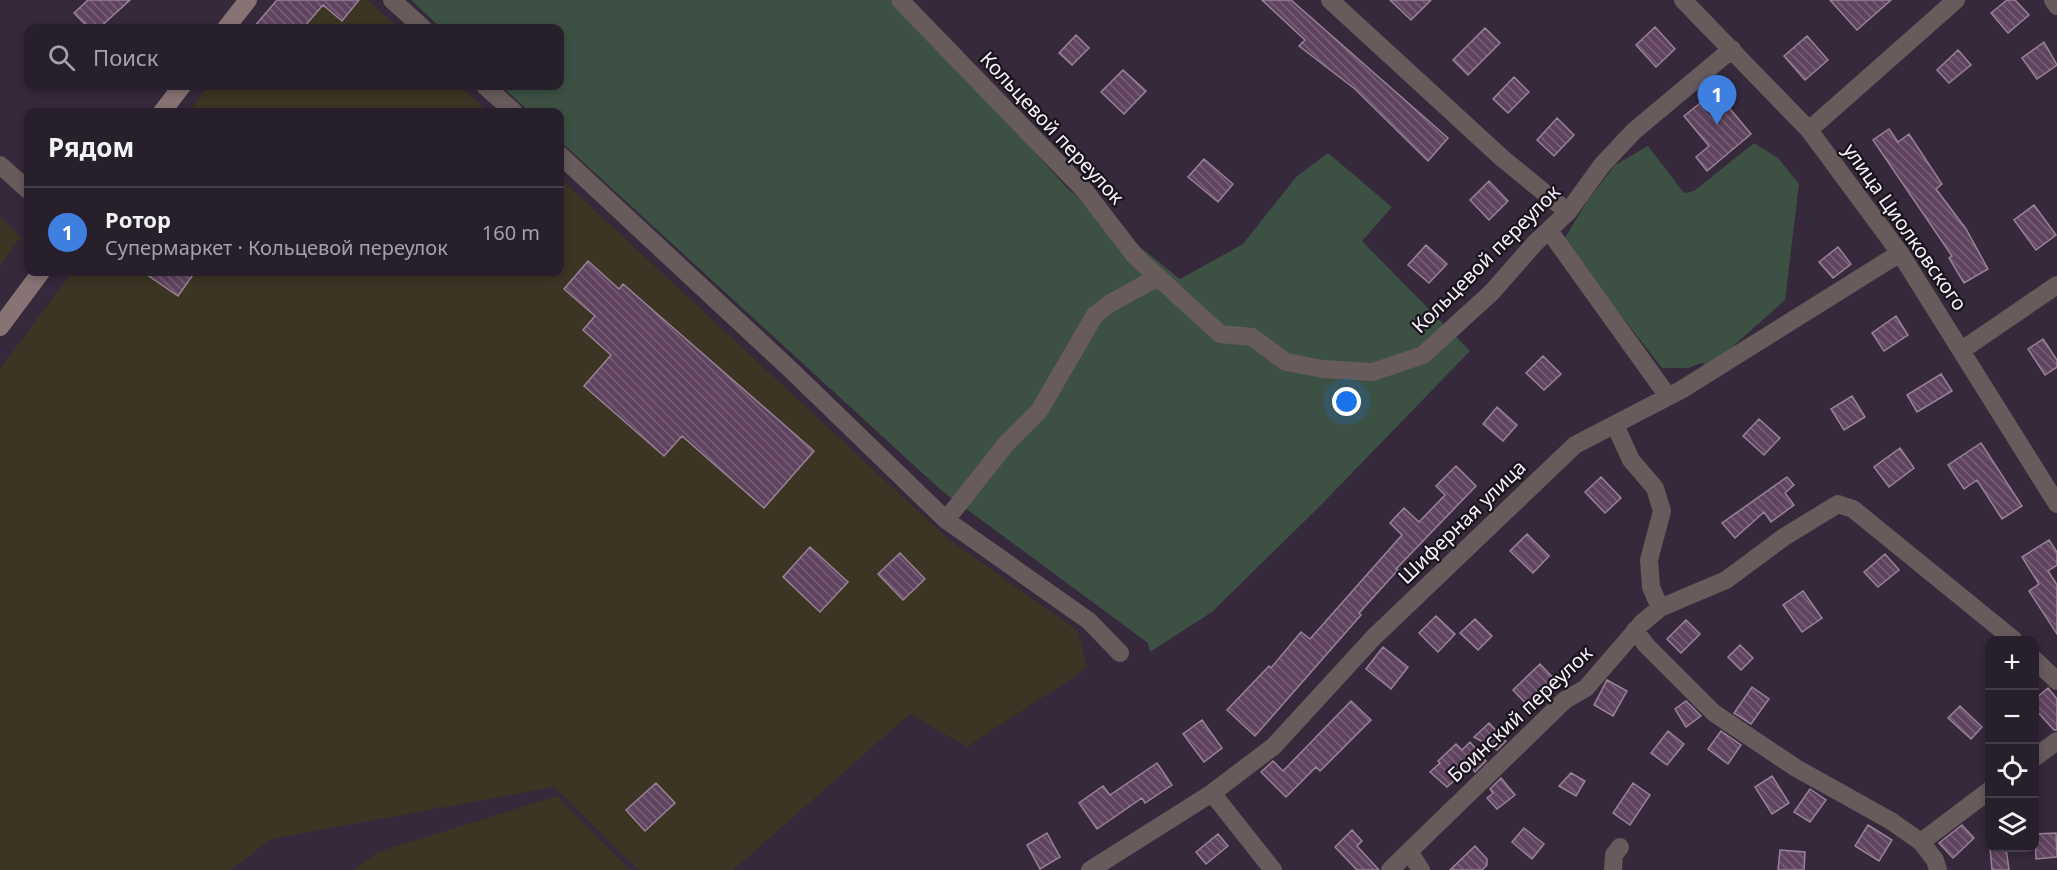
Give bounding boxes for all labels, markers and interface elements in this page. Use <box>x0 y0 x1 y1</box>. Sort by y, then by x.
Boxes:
search box <box>24 24 564 90</box>
icon: search <box>45 41 78 74</box>
text: Поиск <box>93 42 158 72</box>
street label: Кольцевой переулок <box>974 45 1131 210</box>
pin: 1 <box>1698 76 1736 125</box>
text: Рядом <box>48 129 134 165</box>
street label: улица Циолковского <box>1837 138 1973 316</box>
street label: Кольцевой переулок <box>1405 178 1566 339</box>
text: Poтор <box>105 204 171 234</box>
text: 1 <box>62 219 73 246</box>
text: 160 m <box>482 219 540 246</box>
text: Супермаркет · Кольцевой переулок <box>105 234 448 261</box>
your location <box>1332 387 1361 416</box>
street label: Шиферная улица <box>1392 454 1531 590</box>
map controls <box>1985 636 2039 852</box>
button: + <box>1985 636 2039 690</box>
street label: Боинский переулок <box>1442 639 1598 788</box>
button: − <box>1985 690 2039 744</box>
button: locate <box>1985 744 2039 798</box>
button: layers <box>1985 798 2039 852</box>

